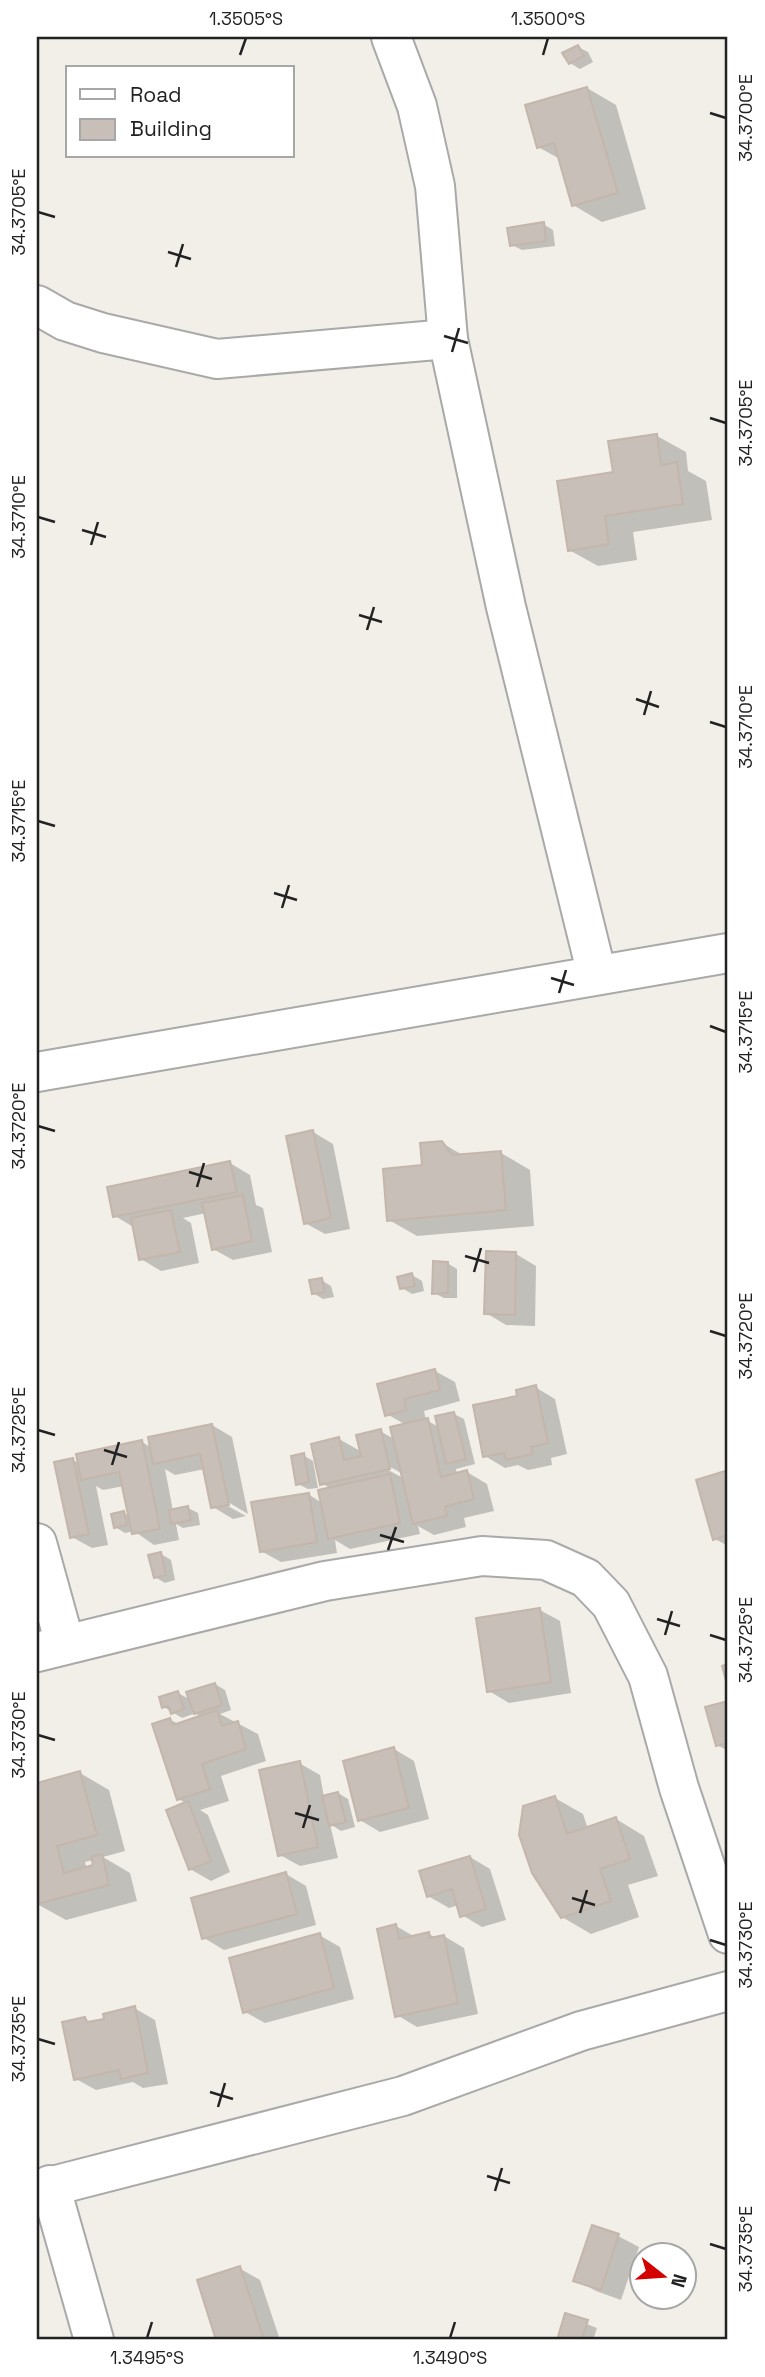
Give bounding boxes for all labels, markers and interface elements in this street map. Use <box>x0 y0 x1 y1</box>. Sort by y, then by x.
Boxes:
text: 1.3505°S <box>209 7 283 30</box>
text: 1.3500°S <box>511 7 585 30</box>
legend <box>66 66 294 158</box>
text: 34.3700°E <box>734 74 757 162</box>
text: Road <box>130 81 182 108</box>
text: Building <box>130 115 212 142</box>
text: 34.3705°E <box>7 169 30 255</box>
text: 34.3705°E <box>734 380 757 466</box>
text: 34.3710°E <box>7 475 30 559</box>
text: 34.3710°E <box>734 685 757 769</box>
text: 34.3715°E <box>7 780 30 862</box>
text: 34.3715°E <box>734 991 757 1073</box>
text: 34.3720°E <box>7 1083 30 1169</box>
text: 34.3720°E <box>734 1293 757 1379</box>
text: 34.3725°E <box>7 1387 30 1473</box>
text: 34.3725°E <box>734 1597 757 1683</box>
text: 34.3730°E <box>7 1691 30 1779</box>
text: 34.3730°E <box>734 1901 757 1989</box>
text: 34.3735°E <box>7 1996 30 2082</box>
text: 34.3735°E <box>734 2206 757 2292</box>
north arrow <box>628 2240 698 2310</box>
text: N <box>665 2271 693 2291</box>
text: 1.3495°S <box>110 2346 184 2369</box>
text: 1.3490°S <box>413 2346 487 2369</box>

